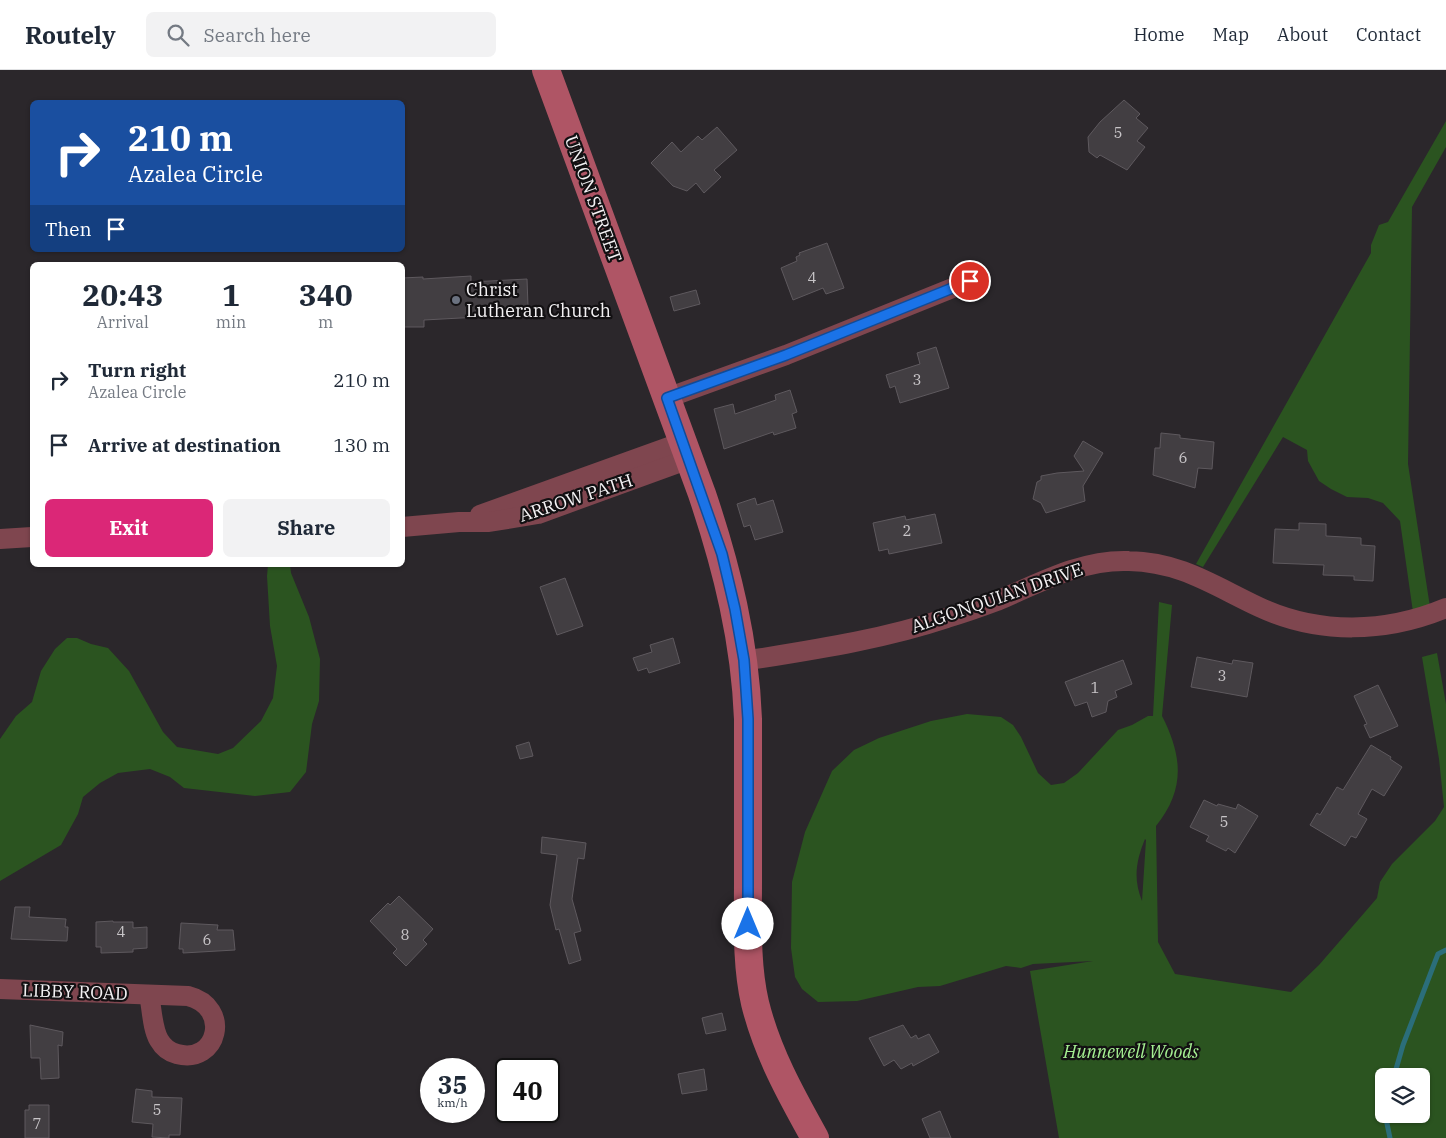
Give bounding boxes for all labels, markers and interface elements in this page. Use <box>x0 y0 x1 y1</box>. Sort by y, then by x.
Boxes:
search box <box>146 12 496 57</box>
text: Routely <box>25 19 116 51</box>
icon: search <box>164 21 192 49</box>
text: Search here <box>204 23 311 47</box>
text: Home <box>1133 23 1185 46</box>
text: Map <box>1213 23 1249 46</box>
text: About <box>1277 23 1328 46</box>
text: Contact <box>1356 23 1421 46</box>
text: 210 m <box>128 115 233 161</box>
icon: right <box>45 120 110 185</box>
house number: 5 <box>1113 123 1123 142</box>
street label: UNION STREET <box>560 132 627 266</box>
text: Azalea Circle <box>128 159 263 188</box>
icon: arrive <box>102 215 130 243</box>
text: Then <box>45 217 92 241</box>
pin <box>949 260 991 302</box>
icon: arrive <box>956 267 984 295</box>
house number: 4 <box>807 268 817 287</box>
text: 20:43 <box>82 275 163 314</box>
text: 1 <box>222 275 240 314</box>
text: 340 <box>299 275 353 314</box>
place label: Christ Lutheran Church <box>466 278 611 322</box>
marker: Christ Lutheran Church <box>450 294 462 306</box>
text: Arrival <box>97 312 149 332</box>
text: min <box>216 312 246 332</box>
text: m <box>318 312 333 332</box>
text: Turn right <box>88 358 186 382</box>
icon: right <box>45 366 73 394</box>
text: 210 m <box>333 368 390 392</box>
house number: 3 <box>912 370 922 389</box>
text: Azalea Circle <box>88 382 186 402</box>
icon: arrive <box>45 431 73 459</box>
text: Arrive at destination <box>88 433 281 457</box>
text: 130 m <box>333 433 390 457</box>
house number: 6 <box>1178 448 1188 467</box>
street label: ARROW PATH <box>516 468 636 527</box>
button: Exit <box>45 499 213 557</box>
button: Share <box>223 499 390 557</box>
house number: 2 <box>902 521 912 540</box>
street label: ALGONQUIAN DRIVE <box>908 557 1086 638</box>
house number: 3 <box>1217 666 1227 685</box>
house number: 1 <box>1090 678 1100 697</box>
house number: 5 <box>1219 812 1229 831</box>
position arrow <box>721 897 773 949</box>
house number: 4 <box>116 922 126 941</box>
house number: 8 <box>400 925 410 944</box>
house number: 6 <box>202 930 212 949</box>
street label: LIBBY ROAD <box>22 978 128 1005</box>
park label: Hunnewell Woods <box>1062 1040 1199 1063</box>
speed limit sign: 40 <box>495 1058 560 1123</box>
text: 35 <box>437 1068 468 1101</box>
map controls <box>1375 1068 1430 1123</box>
button: layers <box>1375 1068 1430 1123</box>
text: km/h <box>437 1095 468 1110</box>
house number: 5 <box>152 1100 162 1119</box>
house number: 7 <box>32 1114 42 1133</box>

